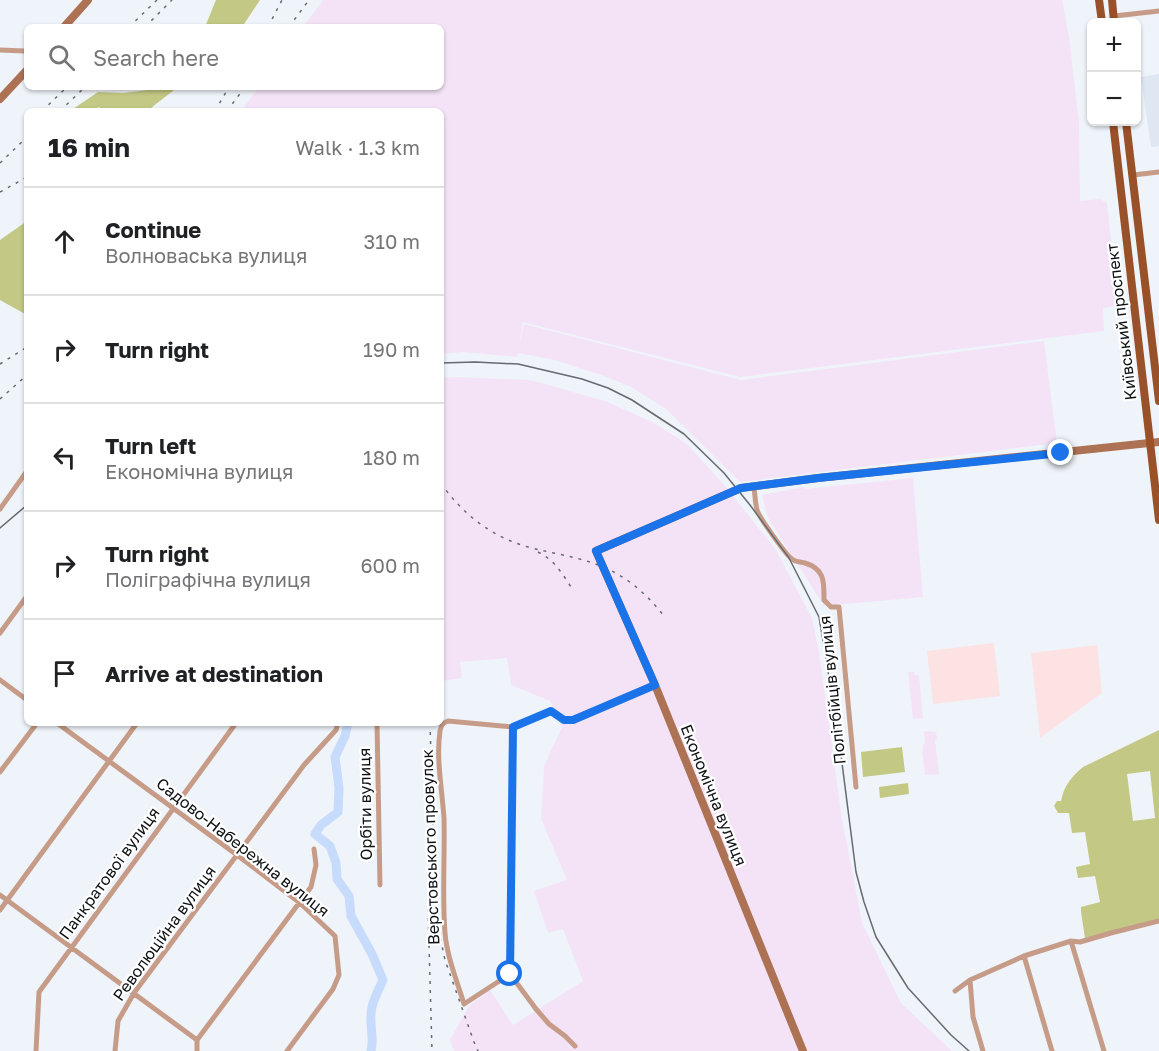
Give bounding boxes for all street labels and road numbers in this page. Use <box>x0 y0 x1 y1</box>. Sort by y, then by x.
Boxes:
street label: Київський проспект <box>1101 242 1141 402</box>
street label: Політбійців вулиця <box>814 615 850 765</box>
street label: Економічна вулиця <box>676 721 752 869</box>
street label: Орбіти вулиця <box>354 747 376 861</box>
street label: Верстовського провулок <box>417 749 443 945</box>
street label: Садово-Набережна вулиця <box>153 773 333 921</box>
street label: Панкратової вулиця <box>54 803 164 943</box>
street label: Революційна вулиця <box>108 861 220 1005</box>

